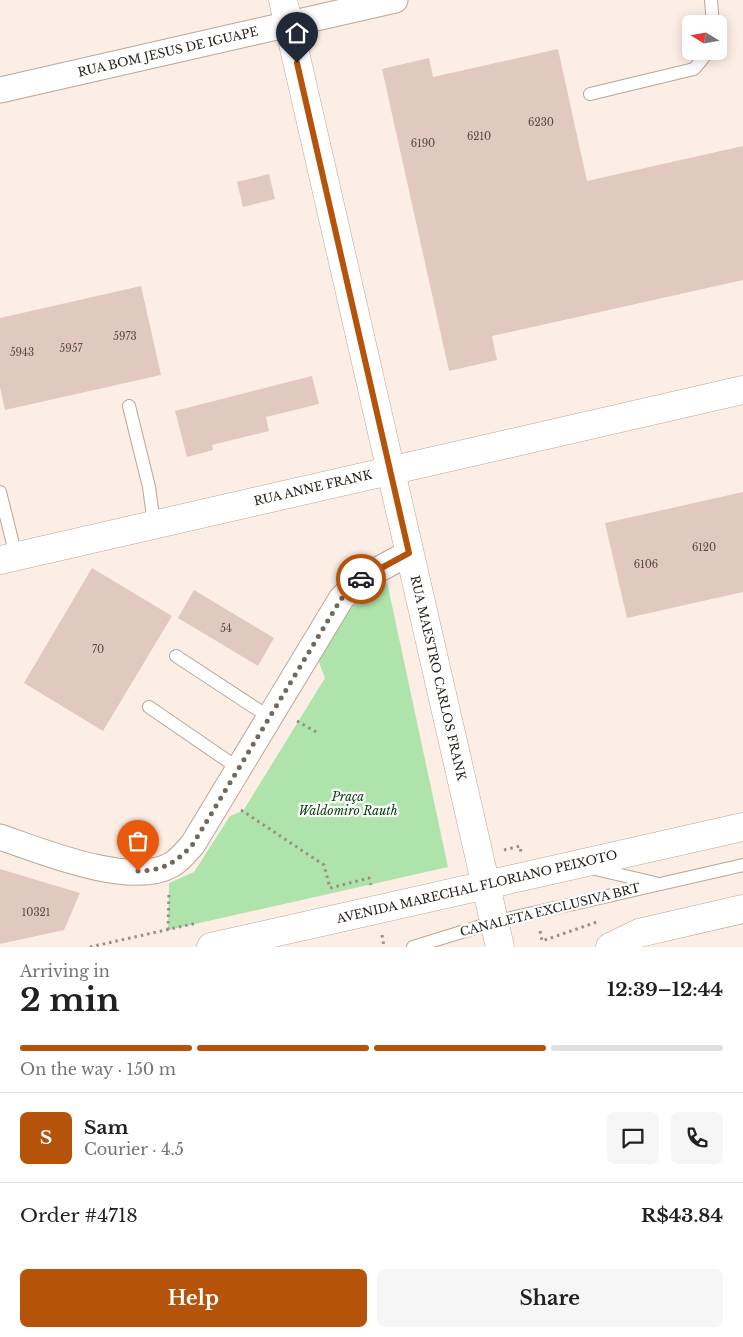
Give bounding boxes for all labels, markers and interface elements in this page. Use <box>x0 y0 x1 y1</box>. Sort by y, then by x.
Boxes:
pin <box>276 12 318 63</box>
north arrow <box>682 15 728 60</box>
map controls <box>682 15 727 60</box>
icon: home <box>283 19 311 47</box>
street label: RUA BOM JESUS DE IGUAPE <box>76 23 260 80</box>
house number: 6230 <box>528 116 554 129</box>
house number: 6210 <box>467 130 491 143</box>
house number: 6190 <box>411 137 435 150</box>
house number: 5973 <box>113 330 137 343</box>
house number: 5957 <box>60 342 83 355</box>
house number: 5943 <box>10 346 34 359</box>
street label: RUA ANNE FRANK <box>252 466 374 508</box>
house number: 6120 <box>692 541 716 554</box>
courier <box>336 554 386 604</box>
house number: 6106 <box>634 558 658 571</box>
icon: car <box>347 565 375 593</box>
street label: RUA MAESTRO CARLOS FRANK <box>408 574 470 783</box>
house number: 54 <box>220 622 232 635</box>
house number: 70 <box>92 643 104 656</box>
park label: Praça Waldomiro Rauth <box>298 789 398 818</box>
pin <box>117 820 159 871</box>
icon: bag <box>124 827 152 855</box>
street label: AVENIDA MARECHAL FLORIANO PEIXOTO <box>334 847 619 926</box>
street label: CANALETA EXCLUSIVA BRT <box>458 880 642 939</box>
house number: 10321 <box>22 906 50 919</box>
text: Arriving in <box>20 961 110 981</box>
text: 12:39–12:44 <box>607 978 723 1001</box>
text: 2 min <box>20 980 120 1020</box>
text: On the way · 150 m <box>20 1059 176 1079</box>
button: chat <box>607 1112 659 1164</box>
button: phone <box>671 1112 723 1164</box>
text: Sam <box>84 1116 129 1139</box>
text: S <box>40 1126 52 1149</box>
text: Courier · 4.5 <box>84 1139 184 1159</box>
text: Order #4718 <box>20 1204 138 1227</box>
text: R$43.84 <box>641 1204 723 1227</box>
button: Help <box>20 1269 367 1327</box>
button: Share <box>377 1269 723 1327</box>

